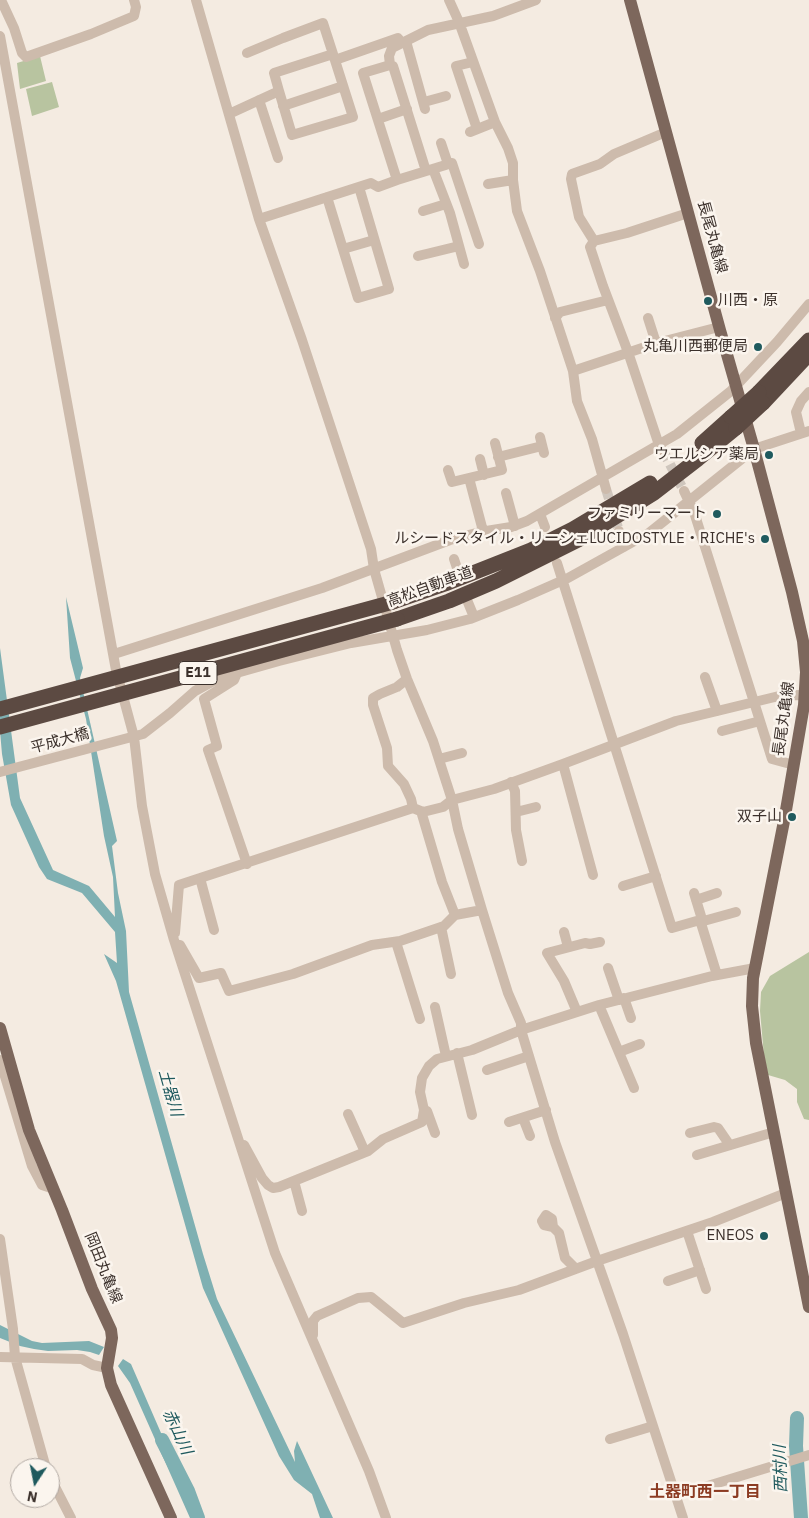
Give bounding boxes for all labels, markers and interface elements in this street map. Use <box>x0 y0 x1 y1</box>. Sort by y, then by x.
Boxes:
street label: 長尾丸亀線 <box>694 198 730 276</box>
place label: 川西・原 <box>718 292 778 310</box>
marker: 川西・原 <box>702 295 714 307</box>
place label: 丸亀川西郵便局 <box>643 338 748 356</box>
marker: 丸亀川西郵便局 <box>752 341 764 353</box>
place label: ウエルシア薬局 <box>654 446 759 464</box>
marker: ウエルシア薬局 <box>763 449 775 461</box>
place label: ファミリーマート <box>587 505 707 523</box>
marker: ファミリーマート <box>711 508 723 520</box>
place label: ルシードスタイル・リーシェLUCIDOSTYLE・RICHE's <box>394 530 755 548</box>
marker: ルシードスタイル・リーシェLUCIDOSTYLE・RICHE's <box>759 533 771 545</box>
street label: 高松自動車道 <box>385 563 475 611</box>
road number: E11 <box>179 661 217 684</box>
street label: 長尾丸亀線 <box>770 681 798 757</box>
street label: 平成大橋 <box>29 725 91 757</box>
place label: 双子山 <box>737 808 782 826</box>
marker: 双子山 <box>786 811 798 823</box>
water label: 土器川 <box>154 1067 186 1119</box>
place label: ENEOS <box>707 1227 754 1245</box>
street label: 岡田丸亀線 <box>81 1230 125 1306</box>
marker: ENEOS <box>758 1230 770 1242</box>
water label: 赤山川 <box>158 1406 196 1458</box>
water label: 西村川 <box>771 1445 791 1493</box>
north arrow <box>10 1458 60 1508</box>
district label: 土器町西一丁目 <box>649 1482 761 1502</box>
text: N <box>26 1487 39 1507</box>

